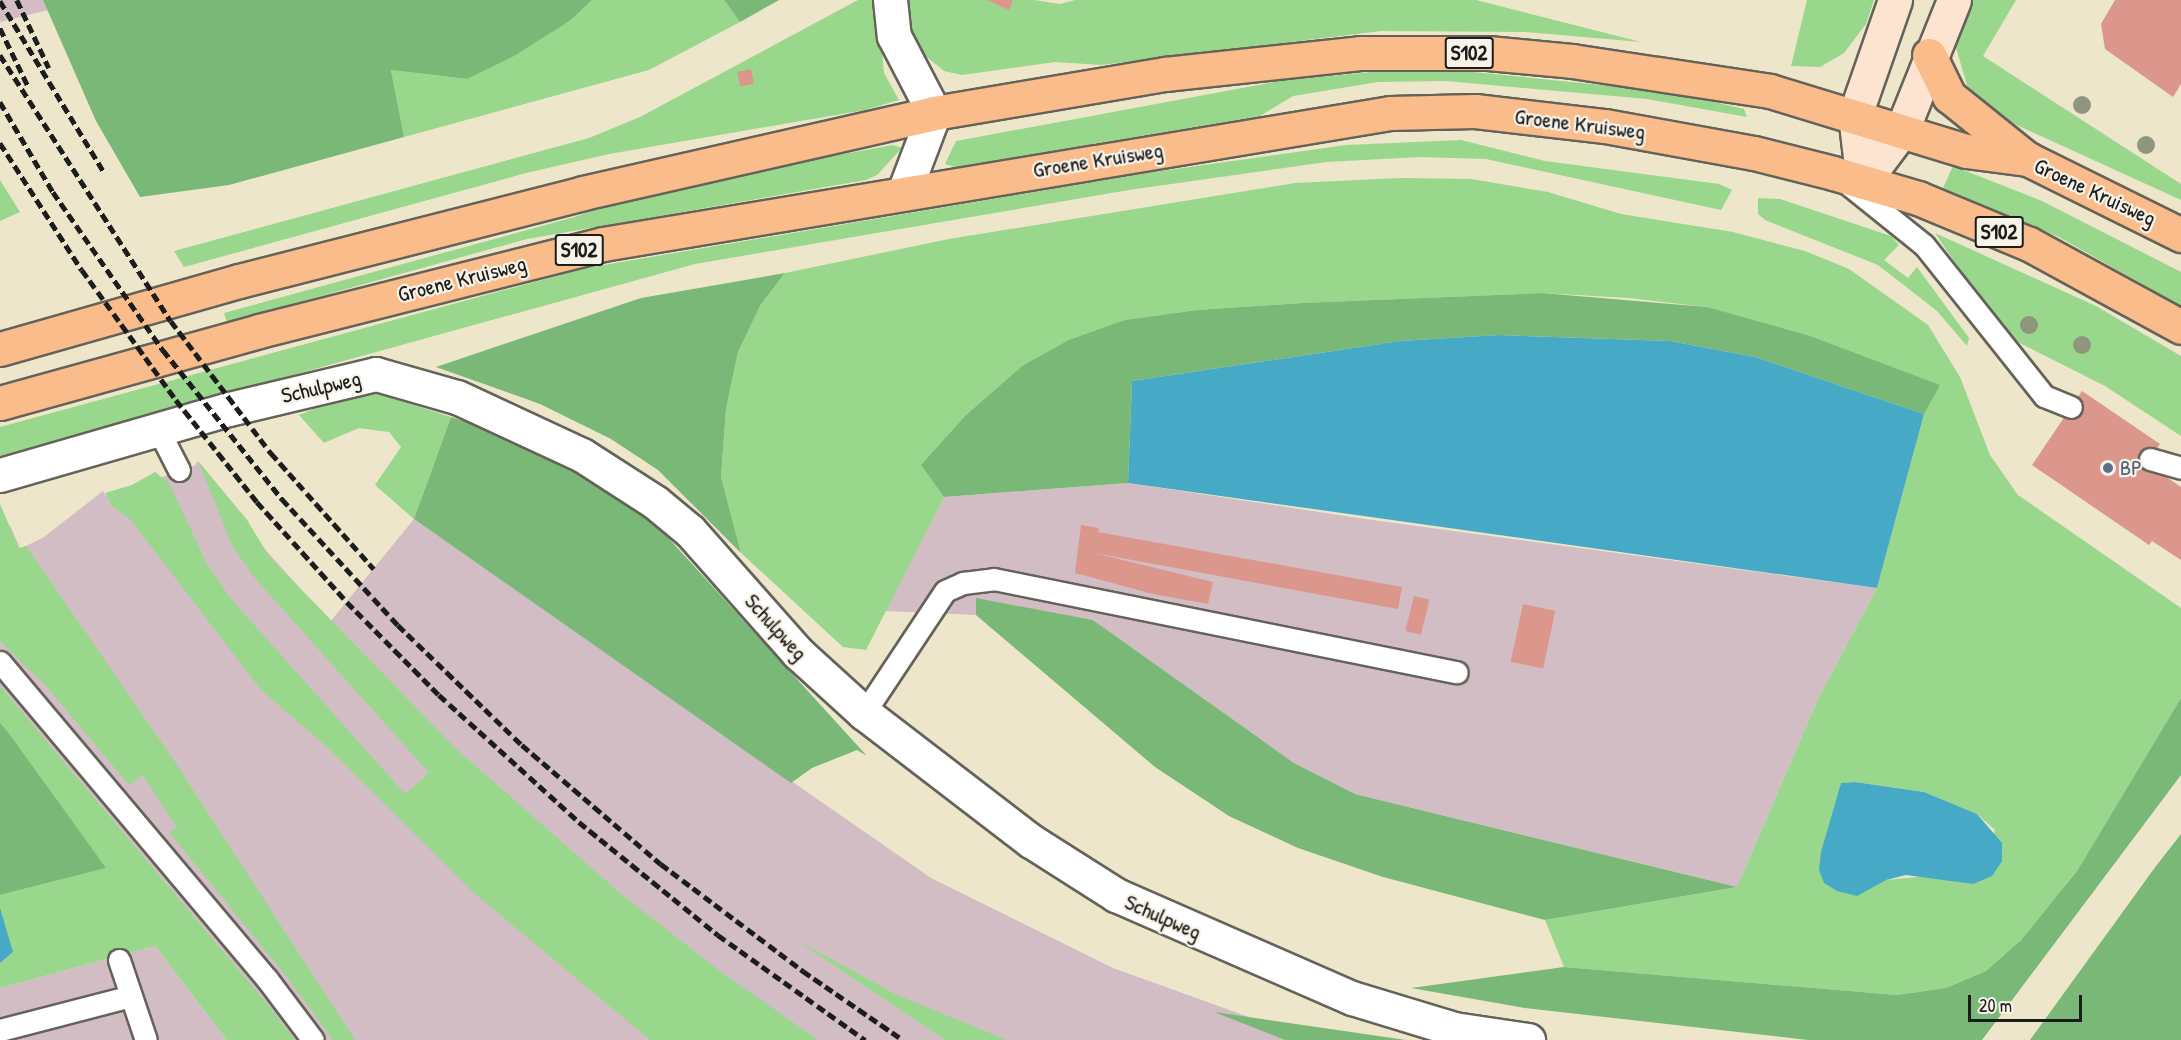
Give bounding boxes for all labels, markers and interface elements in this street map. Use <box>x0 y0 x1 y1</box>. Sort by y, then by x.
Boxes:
road number: S102 <box>1444 35 1494 71</box>
street label: Groene Kruisweg <box>1513 103 1647 145</box>
street label: Groene Kruisweg <box>1031 137 1165 183</box>
street label: Groene Kruisweg <box>2030 152 2160 232</box>
road number: S102 <box>1974 214 2024 250</box>
road number: S102 <box>554 232 604 268</box>
street label: Groene Kruisweg <box>395 250 529 308</box>
street label: Schulpweg <box>279 365 363 409</box>
place label: BP <box>2120 455 2142 481</box>
marker: BP <box>2101 461 2115 475</box>
street label: Schulpweg <box>739 588 813 666</box>
street label: Schulpweg <box>1121 889 1205 945</box>
scale bar <box>1971 983 2085 1021</box>
text: 20 m <box>1979 993 2012 1018</box>

